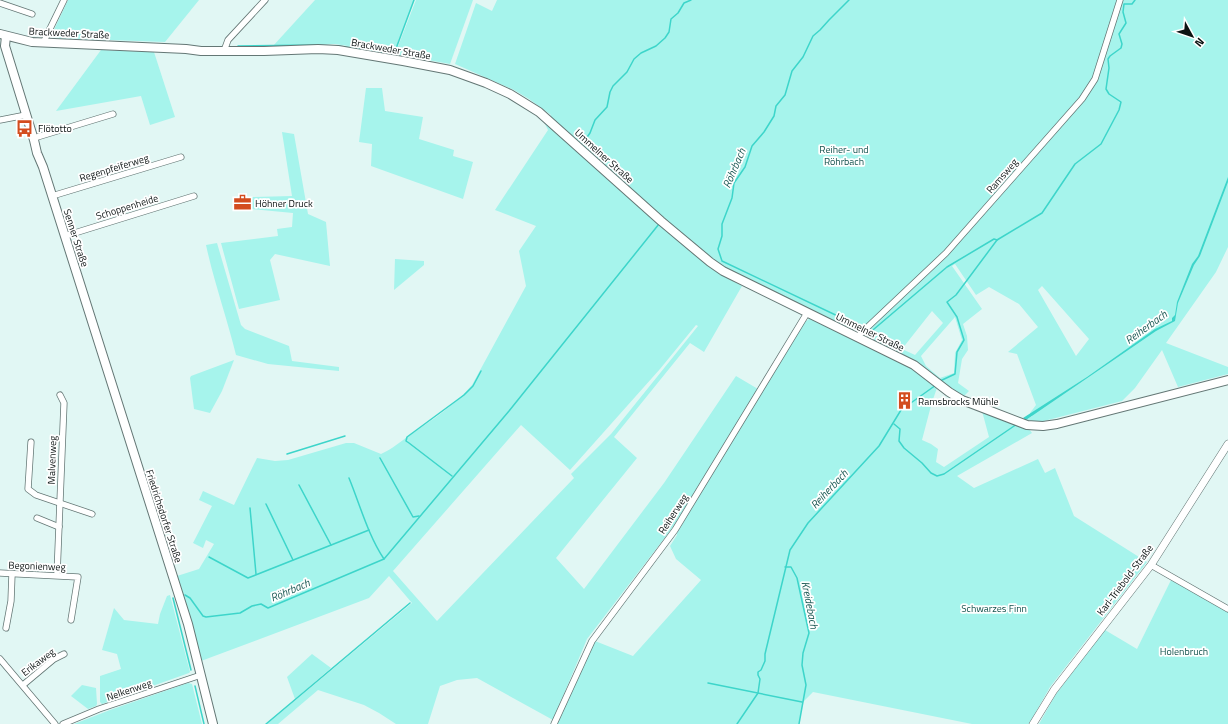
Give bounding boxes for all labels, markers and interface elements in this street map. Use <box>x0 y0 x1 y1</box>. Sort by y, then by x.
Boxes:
north arrow <box>1172 16 1212 56</box>
street label: Brackweder Straße <box>28 23 110 43</box>
text: N <box>1191 34 1208 50</box>
street label: Brackweder Straße <box>350 35 432 63</box>
bus stop icon: Flötotto <box>15 118 35 138</box>
place label: Flötotto <box>38 121 72 136</box>
street label: Ummelner Straße <box>571 125 637 187</box>
park label: Reiher- und Röhrbach <box>819 142 869 169</box>
water label: Röhrbach <box>719 145 750 190</box>
street label: Regenpfeiferweg <box>77 150 151 186</box>
street label: Ramsweg <box>983 155 1021 197</box>
street label: Schoppenheide <box>94 190 160 224</box>
office icon: Höhner Druck <box>232 193 252 213</box>
place label: Höhner Druck <box>255 196 313 211</box>
street label: Senner Straße <box>60 207 92 269</box>
water label: Reiherbach <box>1122 306 1171 348</box>
street label: Ummelner Straße <box>833 309 907 355</box>
building icon: Ramsbrocks Mühle <box>895 391 915 411</box>
place label: Ramsbrocks Mühle <box>918 394 999 409</box>
street label: Malvenweg <box>44 435 60 485</box>
water label: Reiherbach <box>807 465 852 512</box>
street label: Friedrichsdorfer Straße <box>142 467 186 565</box>
street label: Reiherweg <box>654 491 692 537</box>
street label: Karl-Triebold-Straße <box>1093 541 1157 619</box>
street label: Begonienweg <box>8 558 66 574</box>
water label: Röhrbach <box>268 574 313 605</box>
water label: Kreidebach <box>798 580 823 631</box>
park label: Schwarzes Finn <box>961 601 1027 616</box>
street label: Erikaweg <box>18 644 58 680</box>
park label: Holenbruch <box>1160 644 1208 659</box>
street label: Nelkenweg <box>104 675 154 705</box>

